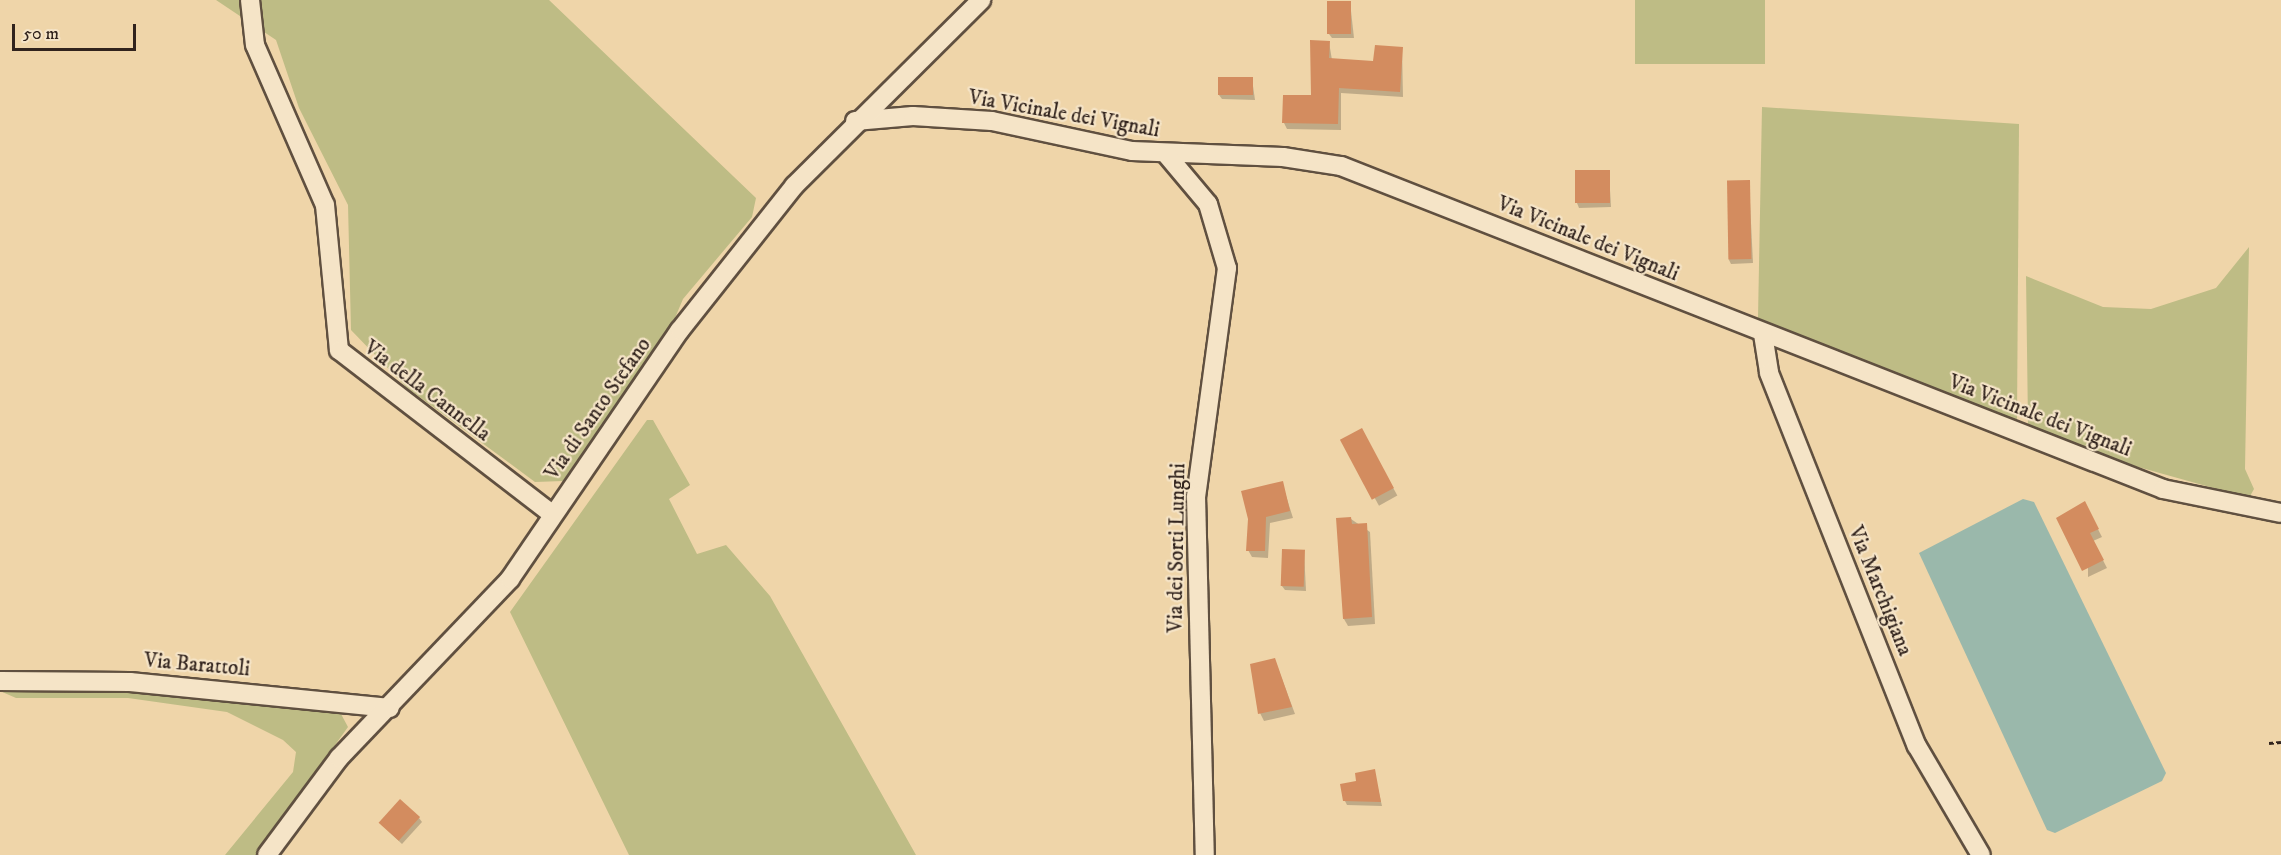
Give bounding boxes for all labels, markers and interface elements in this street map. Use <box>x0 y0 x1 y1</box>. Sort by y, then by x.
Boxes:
scale bar <box>15 12 140 50</box>
text: 50 m <box>23 23 59 45</box>
street label: Via Vicinale dei Vignali <box>966 85 1162 143</box>
street label: Via Vicinale dei Vignali <box>1493 191 1683 287</box>
street label: Via di Santo Stefano <box>540 333 656 485</box>
street label: Via della Cannella <box>359 335 495 447</box>
street label: Via Vicinale dei Vignali <box>1945 370 2135 462</box>
street label: Via dei Sorti Lunghi <box>1163 463 1191 633</box>
street label: Via Marchigiana <box>1843 522 1917 660</box>
street label: Via Barattoli <box>143 648 251 682</box>

